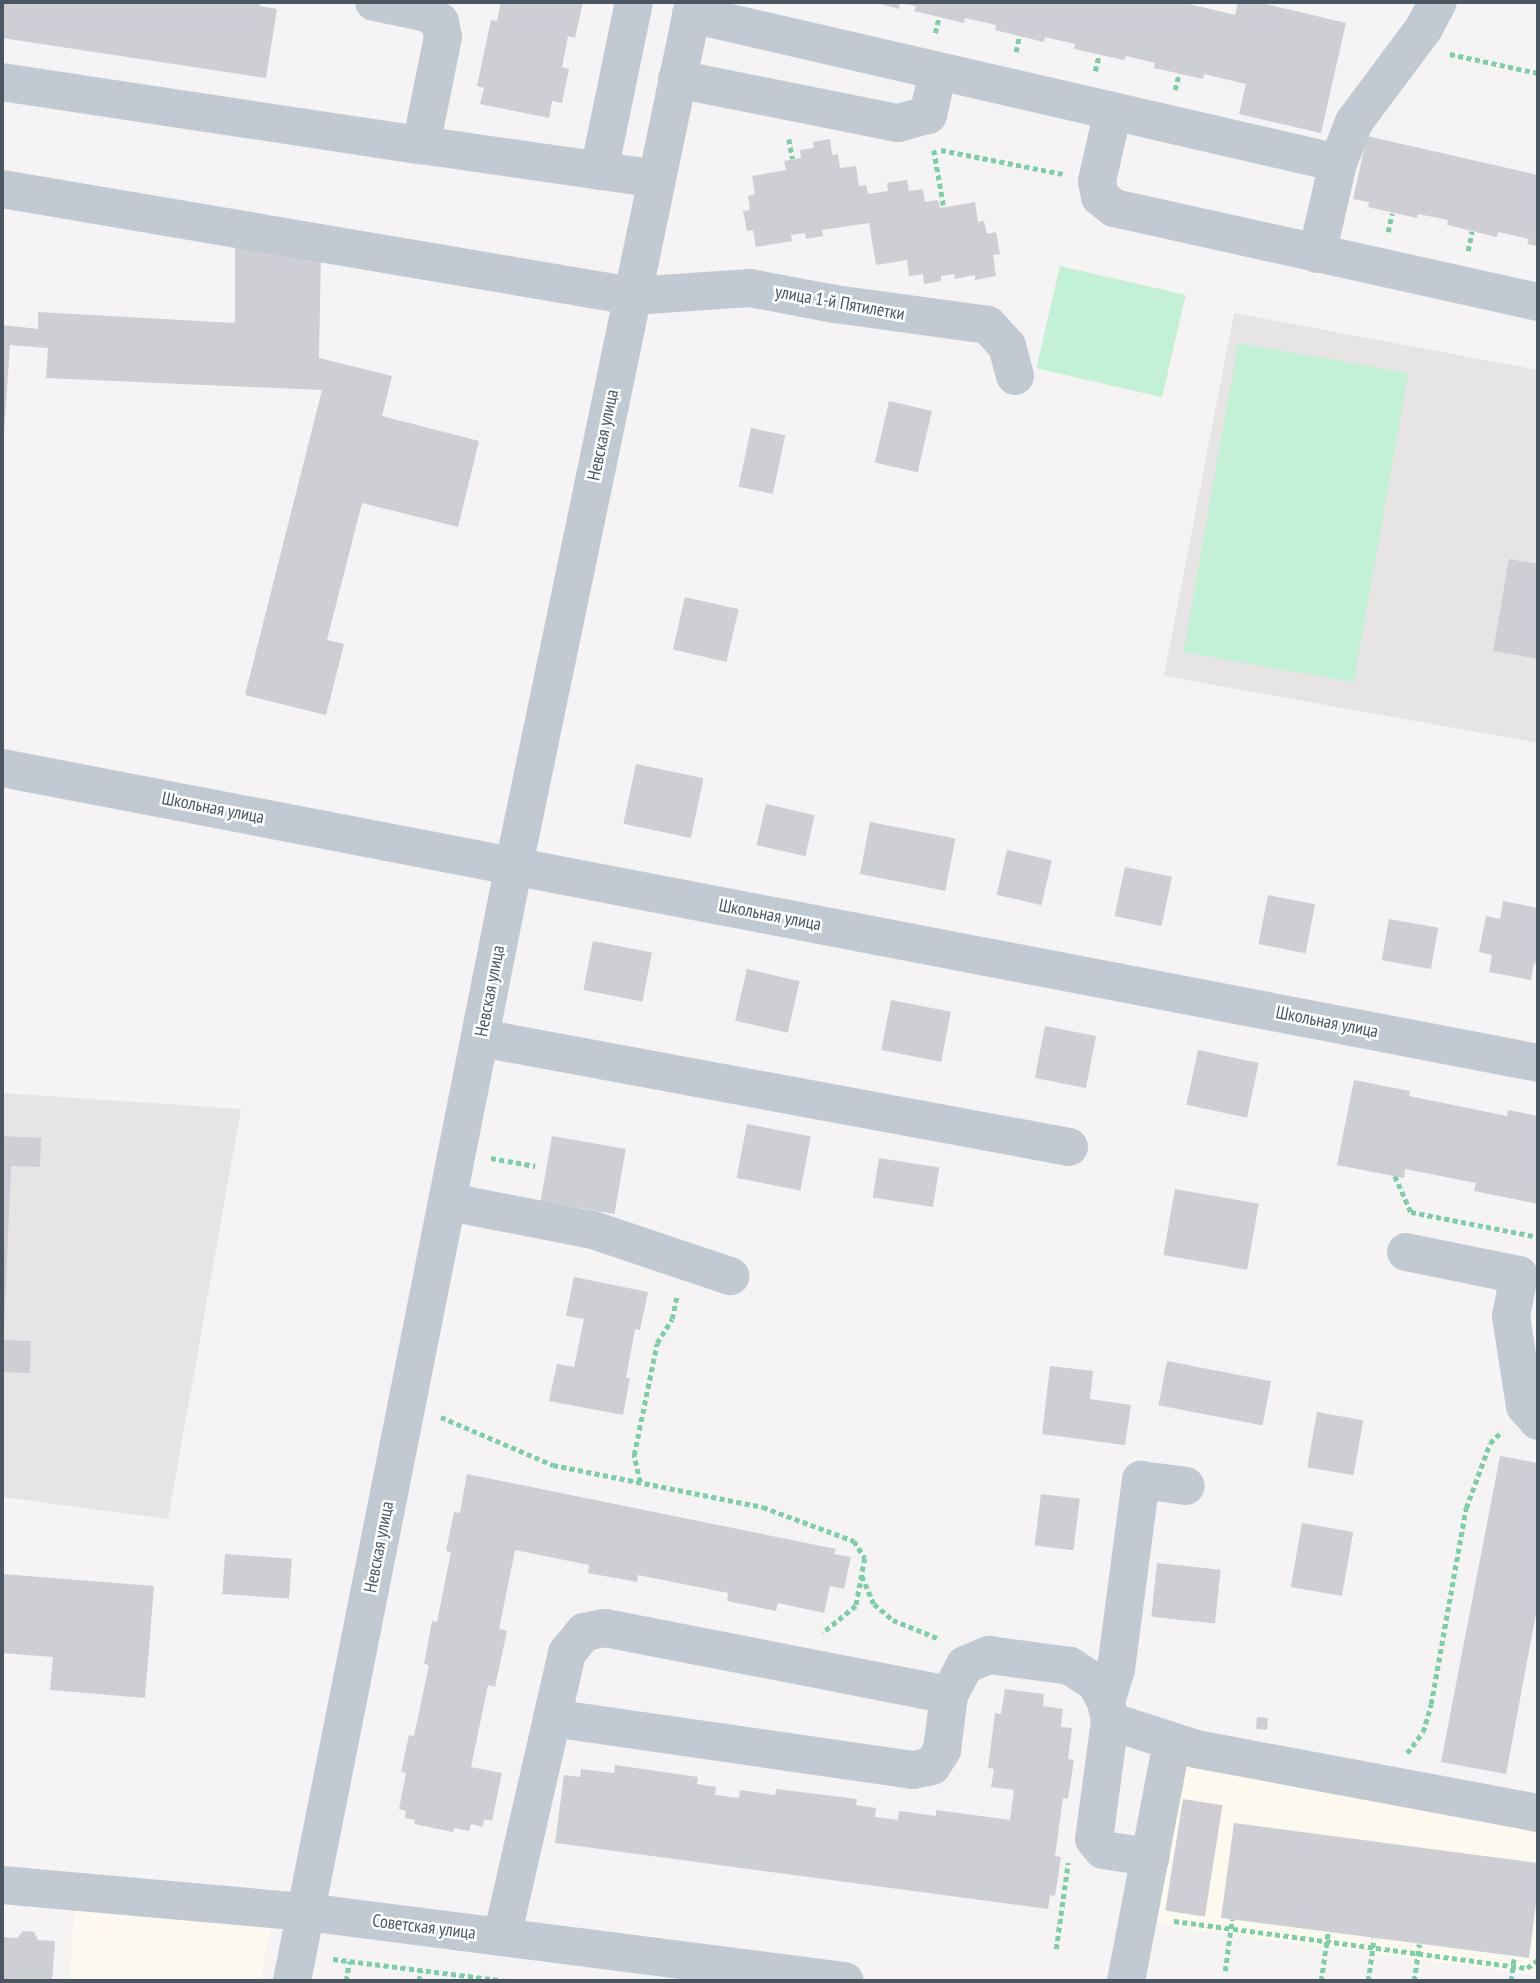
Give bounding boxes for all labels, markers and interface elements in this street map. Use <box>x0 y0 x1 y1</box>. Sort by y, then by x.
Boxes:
street label: улица 1-й Пятилетки <box>773 281 907 325</box>
street label: Невская улица <box>583 387 623 483</box>
street label: Школьная улица <box>160 787 266 829</box>
street label: Школьная улица <box>717 894 823 936</box>
street label: Невская улица <box>471 943 509 1039</box>
street label: Школьная улица <box>1274 1001 1380 1043</box>
street label: Невская улица <box>360 1499 398 1595</box>
street label: Советская улица <box>371 1910 477 1944</box>

